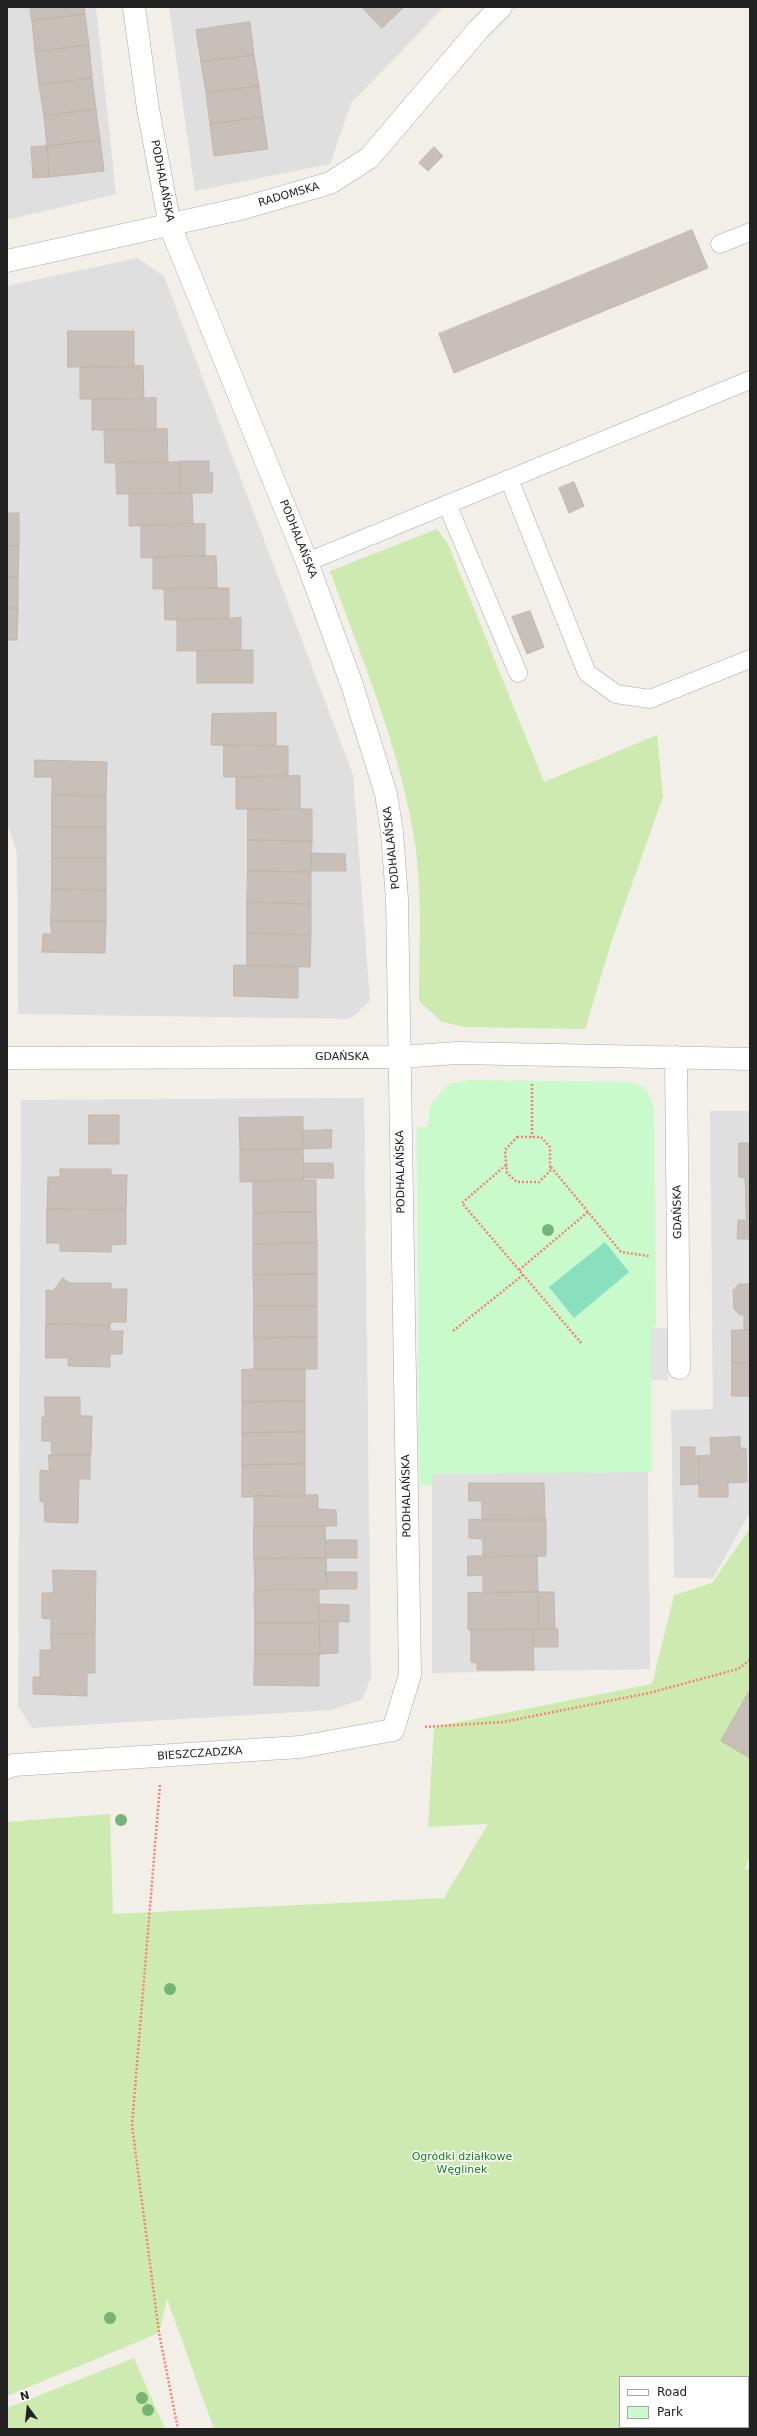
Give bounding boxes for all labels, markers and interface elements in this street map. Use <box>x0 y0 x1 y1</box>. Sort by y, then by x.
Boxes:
street label: PODHALAŃSKA <box>148 139 176 223</box>
street label: RADOMSKA <box>257 180 321 210</box>
street label: PODHALAŃSKA <box>276 498 320 580</box>
street label: PODHALAŃSKA <box>381 806 403 890</box>
street label: GDAŃSKA <box>315 1050 369 1064</box>
street label: PODHALAŃSKA <box>394 1130 408 1214</box>
street label: GDAŃSKA <box>671 1185 685 1239</box>
street label: PODHALAŃSKA <box>400 1454 414 1538</box>
street label: BIESZCZADZKA <box>157 1744 243 1764</box>
park label: Ogródki działkowe Węglinek <box>412 2150 512 2176</box>
legend <box>619 2376 749 2428</box>
text: Road <box>657 2385 687 2399</box>
north arrow <box>8 2388 48 2428</box>
text: N <box>19 2388 31 2403</box>
text: Park <box>657 2405 683 2419</box>

